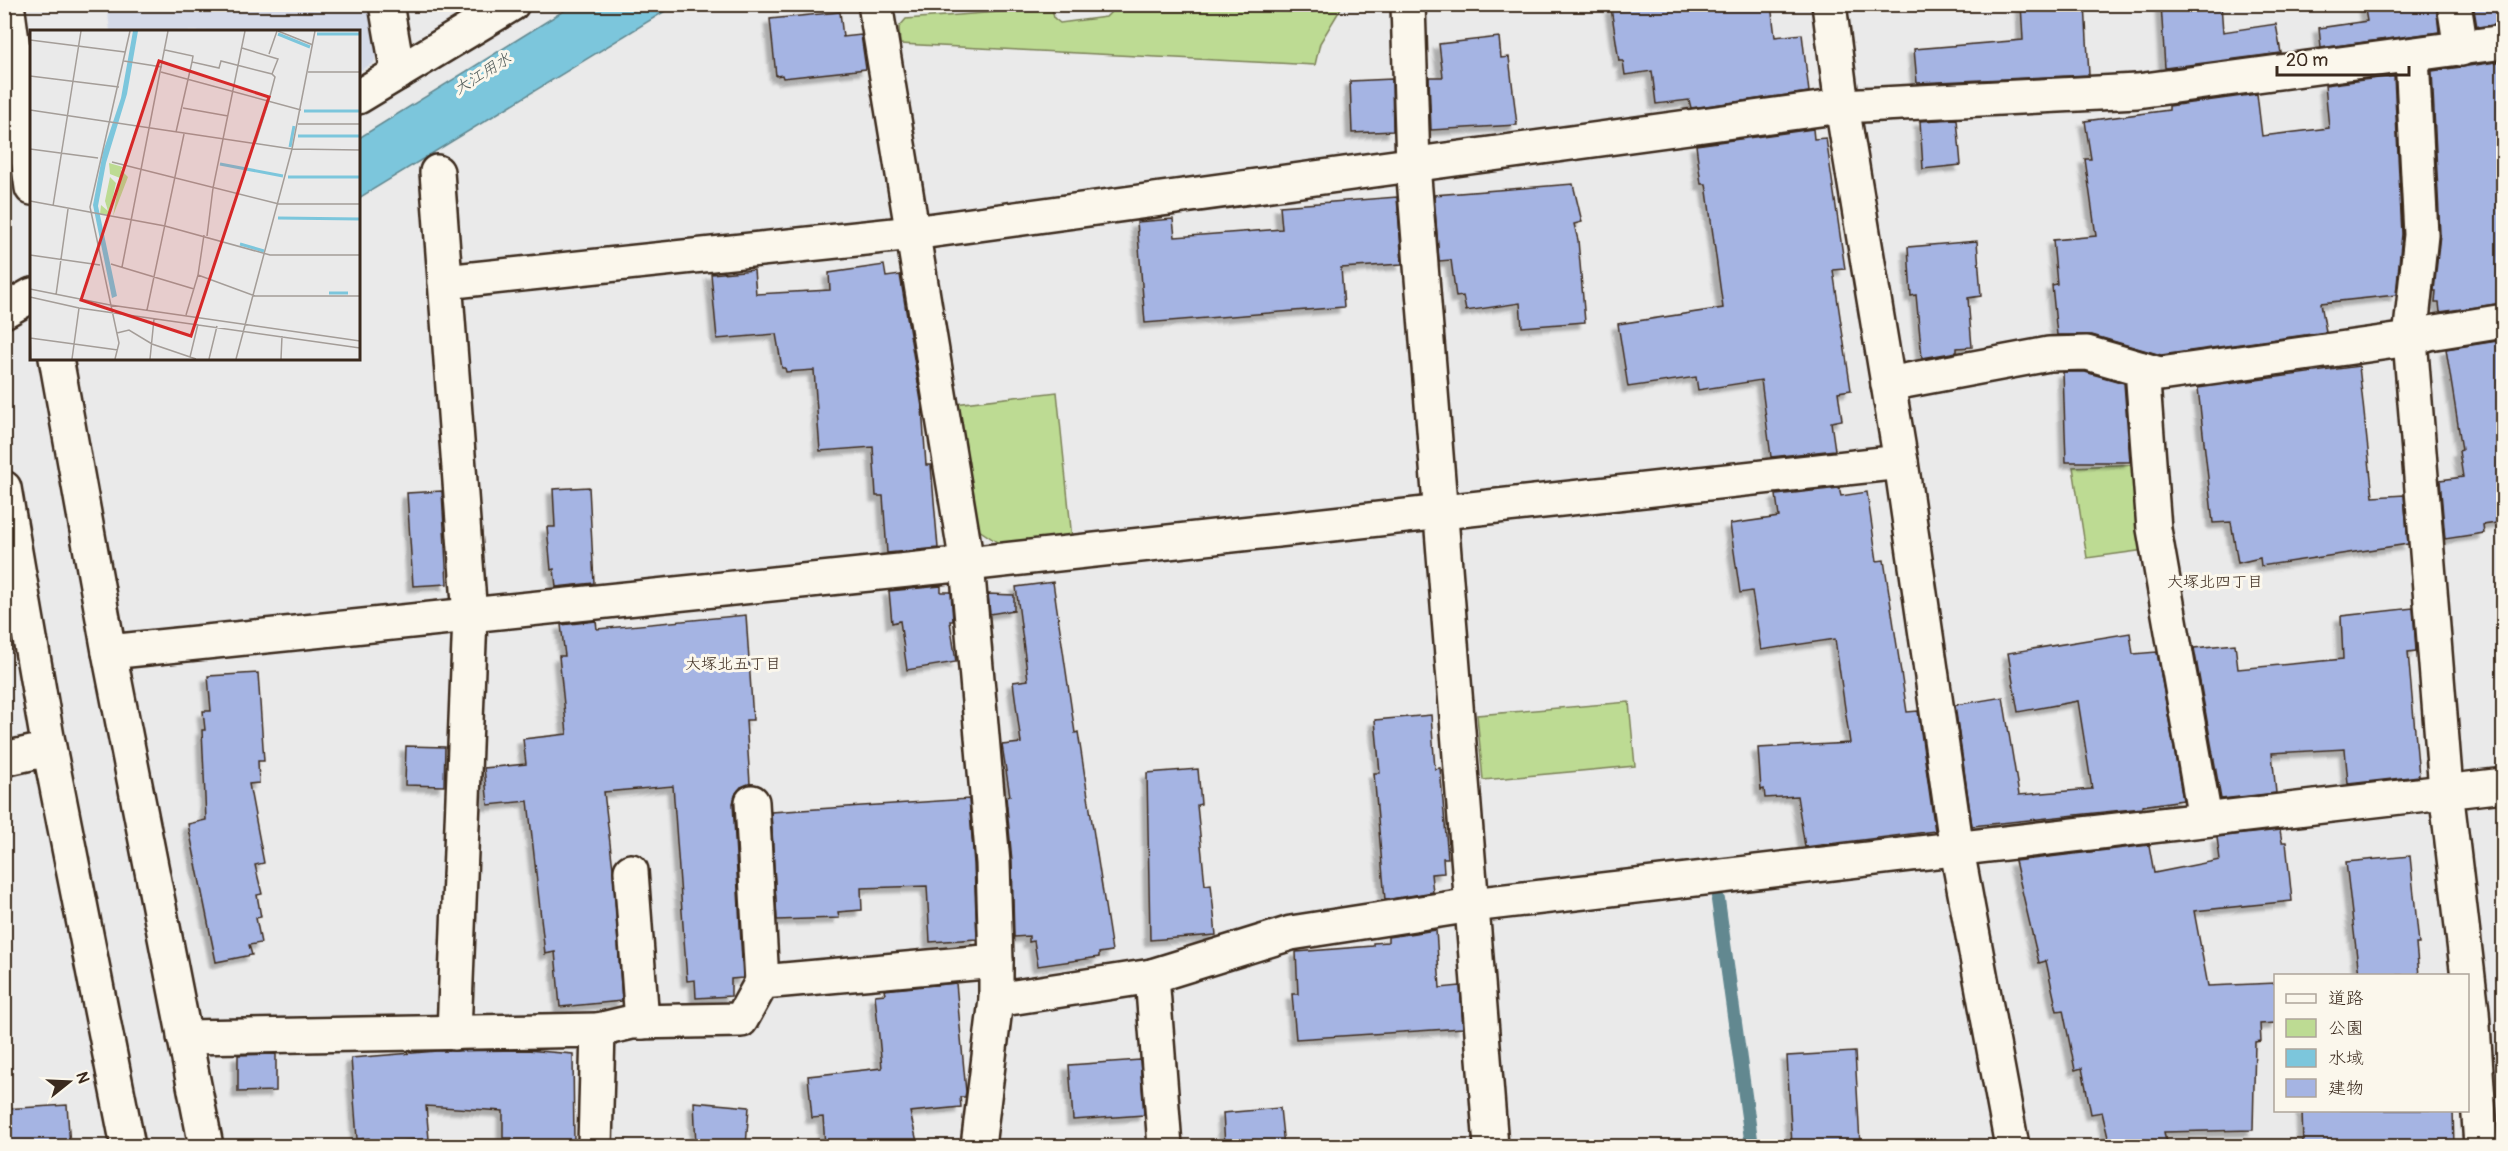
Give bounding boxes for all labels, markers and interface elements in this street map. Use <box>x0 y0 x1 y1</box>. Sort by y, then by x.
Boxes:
inset map <box>30 30 360 360</box>
scale bar <box>2277 39 2409 77</box>
water label: 大江用水 <box>450 48 515 99</box>
text: 20 m <box>2286 49 2328 72</box>
district label: 大塚北四丁目 <box>2167 572 2263 592</box>
district label: 大塚北五丁目 <box>685 654 781 674</box>
legend <box>2274 974 2469 1112</box>
text: 道路 <box>2328 987 2364 1010</box>
text: 公園 <box>2328 1017 2364 1040</box>
text: 水域 <box>2328 1047 2364 1070</box>
north arrow <box>39 1052 99 1112</box>
text: N <box>71 1069 94 1086</box>
text: 建物 <box>2328 1077 2364 1100</box>

